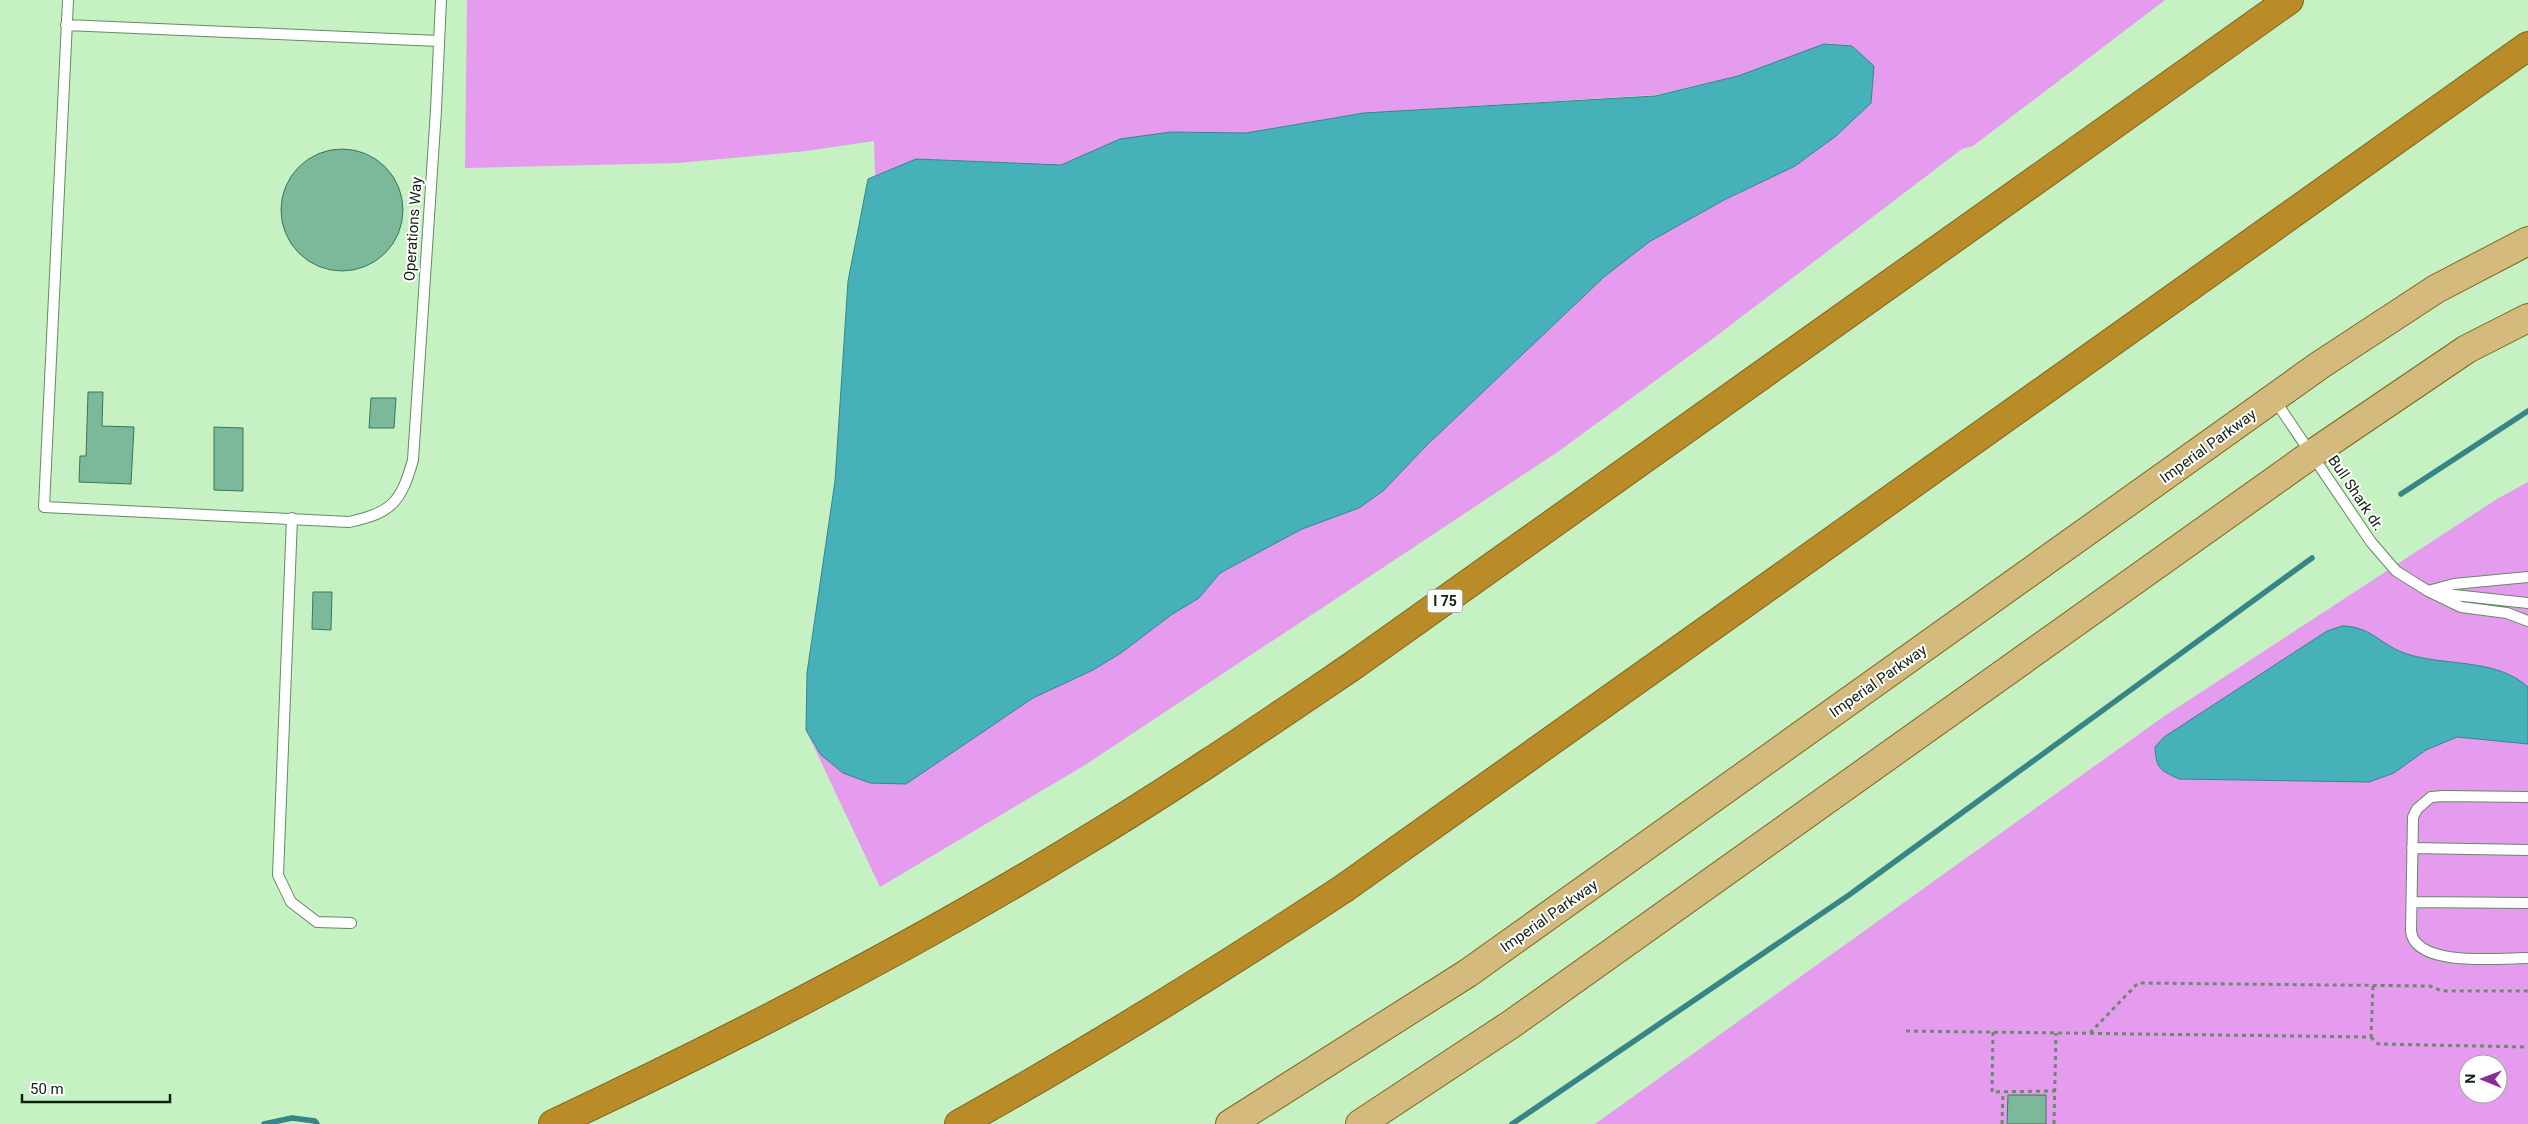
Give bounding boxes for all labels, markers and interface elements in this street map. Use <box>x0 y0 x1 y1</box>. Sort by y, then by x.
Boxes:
street label: Operations Way <box>400 176 426 282</box>
street label: Imperial Parkway <box>2156 405 2260 487</box>
street label: Bull Shark dr. <box>2324 452 2388 534</box>
road number: I 75 <box>1428 590 1462 612</box>
street label: Imperial Parkway <box>1826 641 1930 721</box>
street label: Imperial Parkway <box>1497 876 1601 956</box>
north arrow <box>2458 1054 2508 1104</box>
scale bar <box>22 1072 170 1104</box>
text: N <box>2462 1074 2478 1084</box>
text: 50 m <box>30 1080 64 1098</box>

